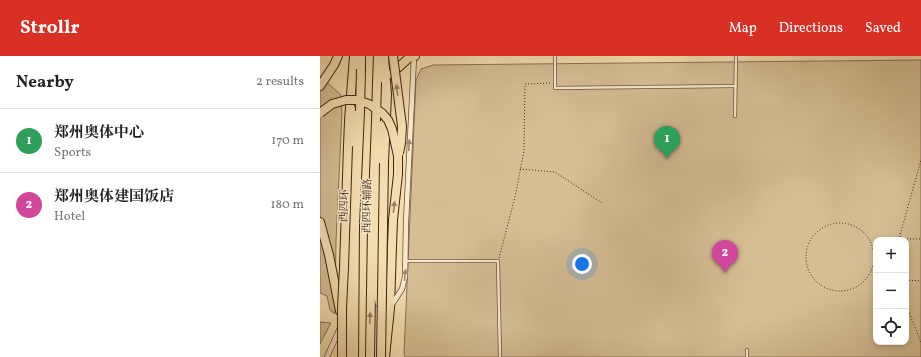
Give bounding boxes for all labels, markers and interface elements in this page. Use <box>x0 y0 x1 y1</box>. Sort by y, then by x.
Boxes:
text: Strollr <box>20 15 80 41</box>
text: Map <box>729 19 757 38</box>
text: Directions <box>779 19 843 38</box>
text: Saved <box>865 19 901 38</box>
text: Nearby <box>16 71 74 94</box>
text: 2 results <box>256 73 304 91</box>
one-way arrow <box>394 84 400 96</box>
text: 郑州奥体中心 <box>54 123 144 144</box>
pin: 1 <box>654 126 680 159</box>
text: 1 <box>26 132 32 150</box>
text: 170 m <box>271 132 304 150</box>
one-way arrow <box>406 139 413 151</box>
text: Sports <box>54 144 91 162</box>
street label: 西四环辅路 <box>360 178 376 234</box>
text: 郑州奥体建国饭店 <box>54 187 174 208</box>
street label: 西四环 <box>337 189 353 223</box>
text: 2 <box>26 196 32 214</box>
text: 180 m <box>270 196 304 214</box>
one-way arrow <box>391 201 397 213</box>
text: Hotel <box>54 208 85 226</box>
map controls <box>873 237 909 345</box>
button: + <box>873 237 909 273</box>
pin: 2 <box>712 240 738 273</box>
your location <box>572 254 592 274</box>
one-way arrow <box>401 269 408 281</box>
button: − <box>873 273 909 309</box>
button: locate <box>873 309 909 345</box>
one-way arrow <box>367 312 374 324</box>

